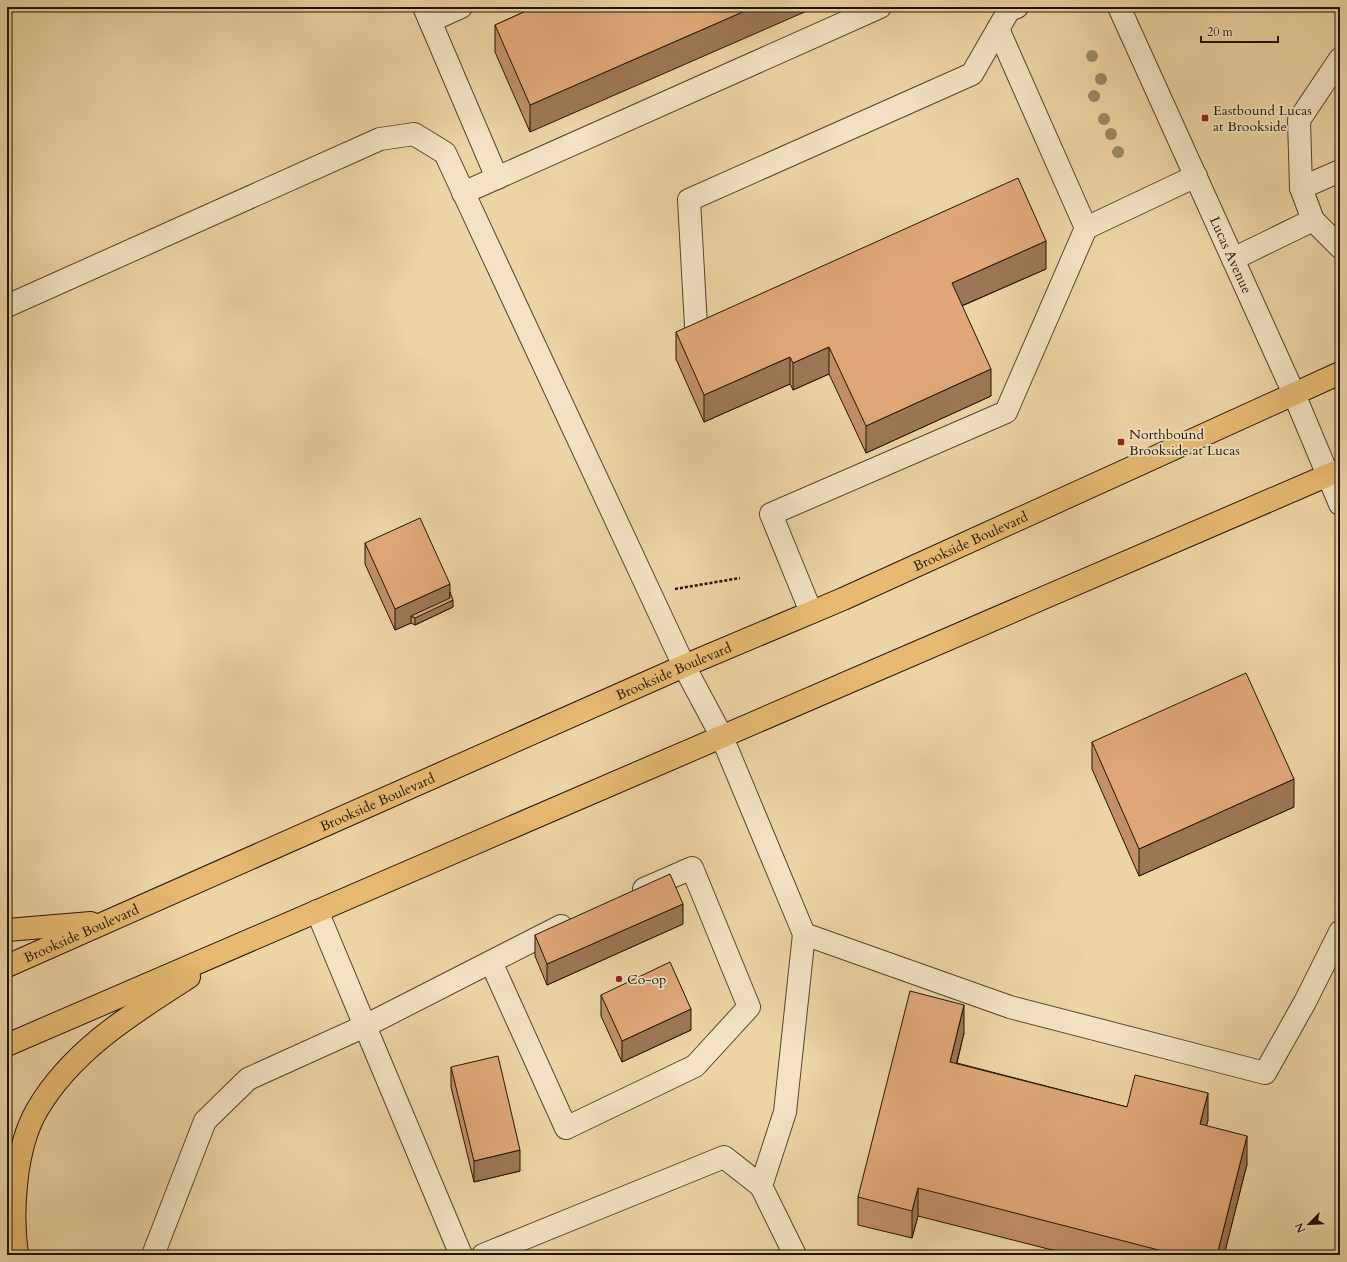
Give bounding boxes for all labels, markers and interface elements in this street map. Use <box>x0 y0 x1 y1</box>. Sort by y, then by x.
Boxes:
scale bar <box>1201 18 1278 44</box>
text: 20 m <box>1207 24 1234 40</box>
place label: Eastbound Lucas at Brookside <box>1213 101 1312 136</box>
marker: Eastbound Lucas at Brookside <box>1200 113 1210 123</box>
street label: Lucas Avenue <box>1205 214 1256 297</box>
place label: Northbound Brookside at Lucas <box>1129 425 1240 460</box>
marker: Northbound Brookside at Lucas <box>1116 437 1126 447</box>
street label: Brookside Boulevard <box>910 507 1031 576</box>
street label: Brookside Boulevard <box>613 638 735 705</box>
street label: Brookside Boulevard <box>317 768 438 836</box>
street label: Brookside Boulevard <box>21 900 142 967</box>
place label: Co-op <box>627 970 667 989</box>
marker: Co-op <box>614 974 624 984</box>
north arrow <box>1289 1204 1329 1244</box>
text: N <box>1291 1220 1309 1235</box>

